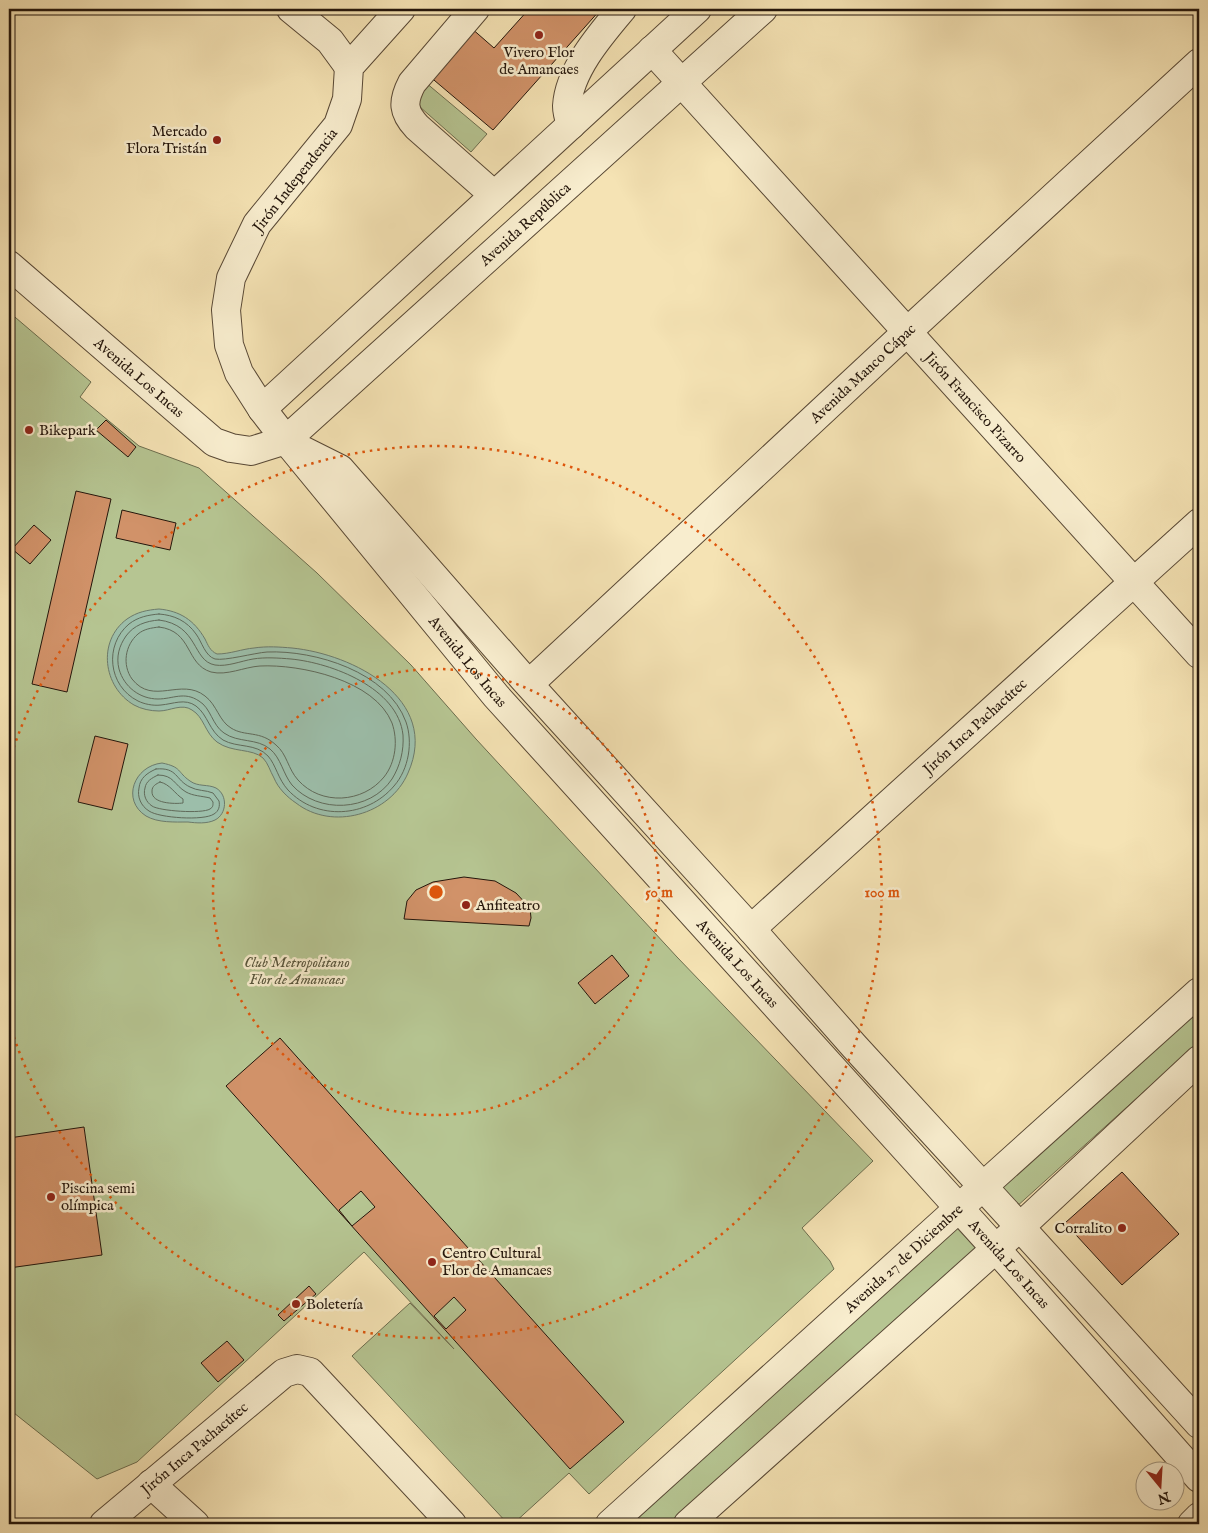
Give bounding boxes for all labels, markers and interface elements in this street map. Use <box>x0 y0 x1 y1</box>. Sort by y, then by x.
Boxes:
marker: Vivero Flor de Amancaes <box>533 29 545 41</box>
place label: Vivero Flor de Amancaes <box>499 43 579 79</box>
place label: Mercado Flora Tristán <box>126 122 207 158</box>
street label: Jirón Independencia <box>248 124 342 238</box>
marker: Mercado Flora Tristán <box>211 134 223 146</box>
street label: Avenida República <box>475 178 575 271</box>
street label: Avenida Manco Cápac <box>805 320 920 428</box>
street label: Avenida Los Incas <box>89 333 188 422</box>
street label: Jirón Francisco Pizarro <box>919 347 1030 467</box>
place label: Bikepark <box>39 421 97 440</box>
marker: Bikepark <box>23 424 35 436</box>
street label: Avenida Los Incas <box>423 611 511 712</box>
street label: Jirón Inca Pachacútec <box>918 674 1031 780</box>
centre of rings <box>427 883 445 901</box>
text: 50 m <box>645 883 673 902</box>
text: 100 m <box>864 883 900 902</box>
place label: Anfiteatro <box>475 896 540 915</box>
marker: Anfiteatro <box>460 899 472 911</box>
street label: Avenida Los Incas <box>692 915 782 1012</box>
park label: Club Metropolitano Flor de Amancaes <box>244 953 350 989</box>
place label: Piscina semi olímpica <box>61 1179 135 1215</box>
marker: Piscina semi olímpica <box>45 1191 57 1203</box>
street label: Avenida 27 de Diciembre <box>840 1200 967 1318</box>
street label: Avenida Los Incas <box>963 1215 1053 1313</box>
place label: Corralito <box>1054 1219 1112 1238</box>
marker: Corralito <box>1116 1222 1128 1234</box>
place label: Centro Cultural Flor de Amancaes <box>442 1244 552 1280</box>
marker: Centro Cultural Flor de Amancaes <box>426 1256 438 1268</box>
place label: Boletería <box>306 1295 363 1314</box>
marker: Boletería <box>290 1298 302 1310</box>
street label: Jirón Inca Pachacútec <box>136 1398 252 1500</box>
north arrow <box>1136 1460 1186 1510</box>
text: N <box>1155 1487 1173 1508</box>

